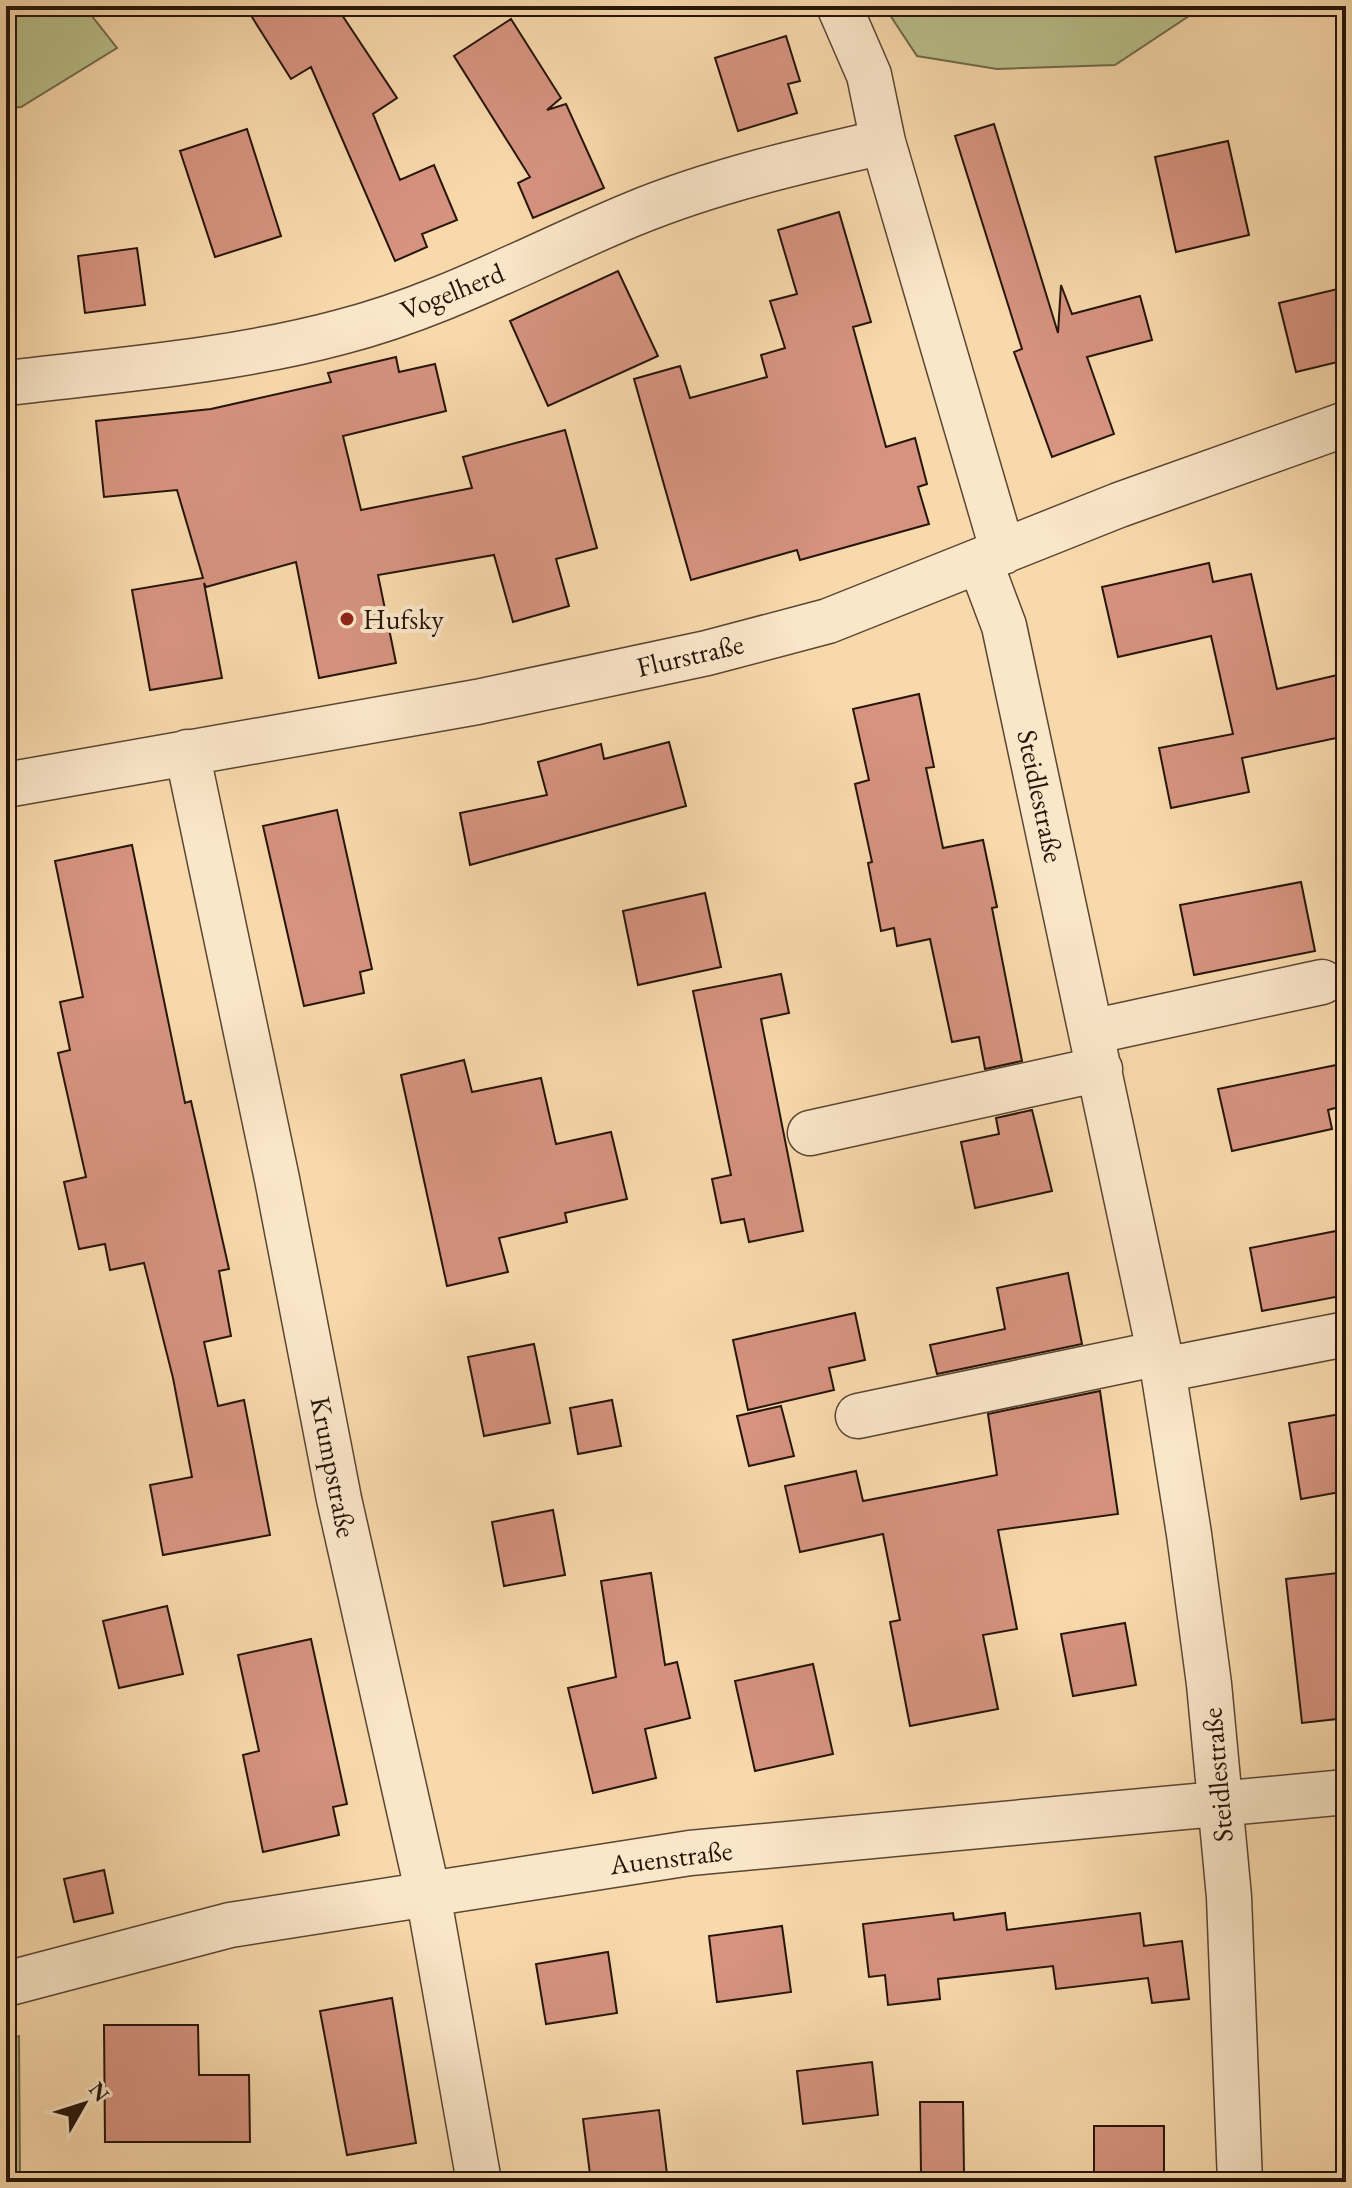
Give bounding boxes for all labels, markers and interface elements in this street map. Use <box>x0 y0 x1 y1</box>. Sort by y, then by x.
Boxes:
street label: Vogelherd <box>395 254 510 328</box>
place label: Hufsky <box>363 601 445 637</box>
marker: Hufsky <box>338 610 356 628</box>
street label: Flurstraße <box>633 625 747 685</box>
street label: Steidlestraße <box>1009 726 1073 866</box>
street label: Krumpstraße <box>303 1393 365 1541</box>
street label: Steidlestraße <box>1193 1706 1241 1844</box>
street label: Auenstraße <box>607 1832 734 1882</box>
north arrow <box>44 2064 124 2144</box>
text: N <box>82 2076 116 2108</box>

